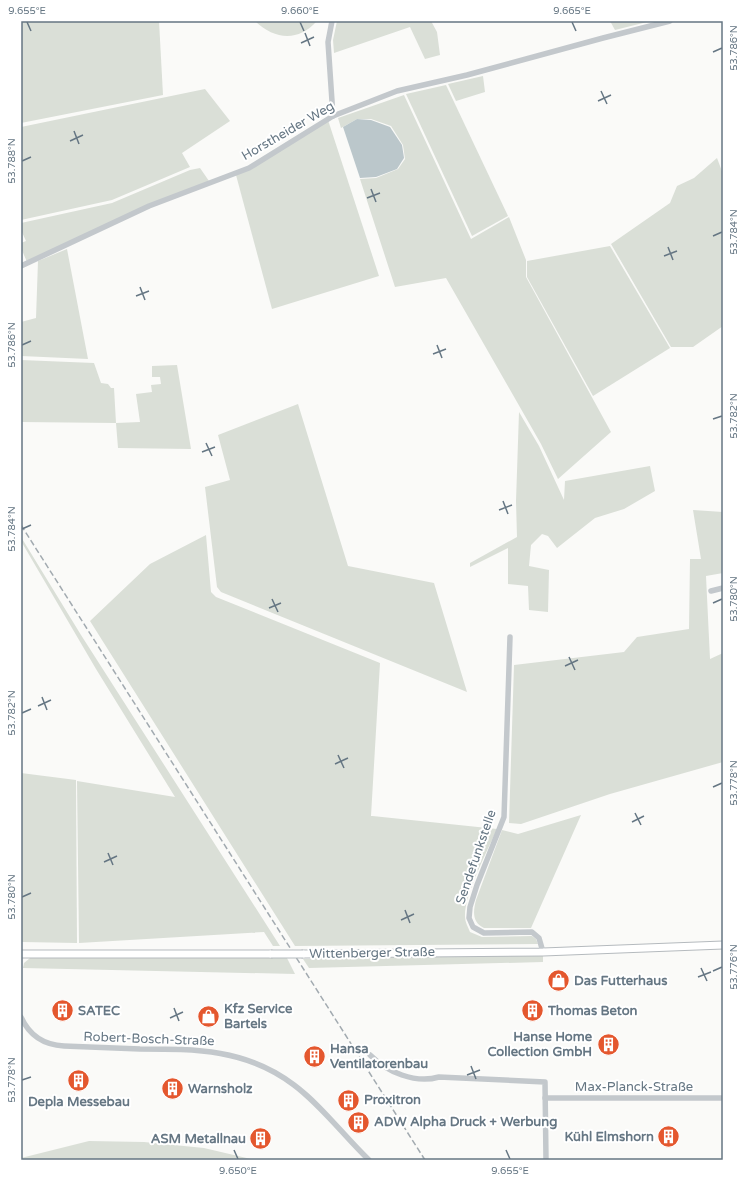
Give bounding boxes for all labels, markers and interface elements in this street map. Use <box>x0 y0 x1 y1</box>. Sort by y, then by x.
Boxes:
text: 9.655°E <box>8 5 46 17</box>
text: 9.660°E <box>281 5 319 17</box>
text: 9.665°E <box>553 5 591 17</box>
text: 53.786°N <box>728 25 740 71</box>
street label: Horstheider Weg <box>239 98 337 164</box>
text: 53.788°N <box>6 138 18 184</box>
text: 53.784°N <box>728 209 740 255</box>
text: 53.786°N <box>6 322 18 368</box>
text: 53.782°N <box>728 393 740 439</box>
text: 53.784°N <box>6 506 18 552</box>
text: 53.780°N <box>728 576 740 622</box>
text: 53.782°N <box>6 690 18 736</box>
text: 53.778°N <box>728 760 740 806</box>
street label: Sendefunkstelle <box>452 808 500 906</box>
text: 53.780°N <box>6 874 18 920</box>
street label: Wittenberger Straße <box>309 944 435 962</box>
text: 53.776°N <box>728 944 740 990</box>
shop icon: Das Futterhaus <box>546 968 572 994</box>
place label: Das Futterhaus <box>574 973 667 989</box>
building icon: SATEC <box>49 998 75 1024</box>
building icon: Thomas Beton <box>519 998 545 1024</box>
place label: Kfz Service Bartels <box>224 1001 293 1032</box>
place label: SATEC <box>78 1003 120 1019</box>
shop icon: Kfz Service Bartels <box>195 1003 221 1029</box>
place label: Thomas Beton <box>547 1003 638 1019</box>
street label: Robert-Bosch-Straße <box>83 1029 215 1049</box>
place label: Hanse Home Collection GmbH <box>487 1029 593 1060</box>
building icon: Hanse Home Collection GmbH <box>595 1031 621 1057</box>
place label: Hansa Ventilatorenbau <box>330 1041 428 1072</box>
building icon: Hansa Ventilatorenbau <box>302 1043 328 1069</box>
text: 53.778°N <box>6 1057 18 1103</box>
building icon: Depla Messebau <box>66 1067 92 1093</box>
building icon: Warnsholz <box>160 1076 186 1102</box>
street label: Max-Planck-Straße <box>575 1079 693 1095</box>
place label: Warnsholz <box>188 1081 253 1097</box>
building icon: Proxitron <box>336 1087 362 1113</box>
place label: Proxitron <box>364 1092 421 1108</box>
place label: Depla Messebau <box>28 1094 130 1110</box>
building icon: ADW Alpha Druck + Werbung <box>345 1109 371 1135</box>
place label: ADW Alpha Druck + Werbung <box>374 1114 557 1130</box>
building icon: Kühl Elmshorn <box>656 1124 682 1150</box>
building icon: ASM Metallnau <box>248 1126 274 1152</box>
place label: Kühl Elmshorn <box>564 1129 654 1145</box>
place label: ASM Metallnau <box>151 1131 246 1147</box>
text: 9.650°E <box>219 1165 257 1177</box>
text: 9.655°E <box>491 1165 529 1177</box>

